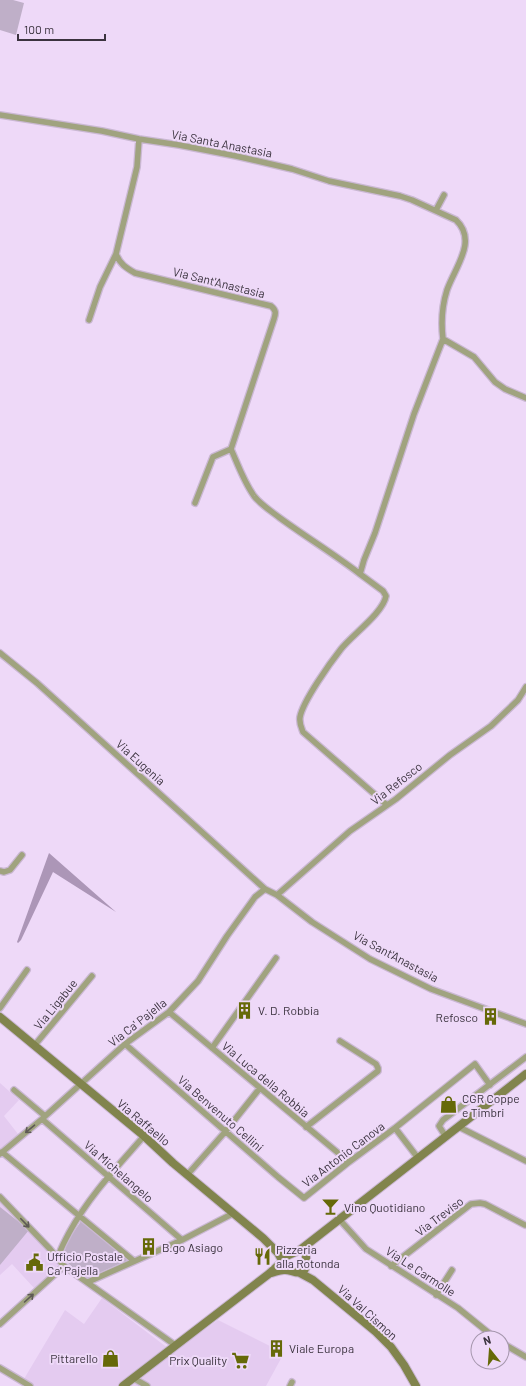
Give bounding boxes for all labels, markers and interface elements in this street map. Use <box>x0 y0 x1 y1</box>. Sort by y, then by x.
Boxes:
scale bar <box>18 16 105 42</box>
text: 100 m <box>24 22 54 36</box>
street label: Via Santa Anastasia <box>170 126 274 160</box>
street label: Via Sant'Anastasia <box>171 264 267 300</box>
street label: Via Eugenia <box>114 736 168 788</box>
street label: Via Refosco <box>368 759 424 807</box>
street label: Via Sant'Anastasia <box>351 928 441 984</box>
street label: Via Ligabue <box>31 976 79 1032</box>
street label: Via Ca' Pajella <box>105 995 169 1049</box>
building icon: V. D. Robbia <box>235 1000 255 1020</box>
place label: V. D. Robbia <box>258 1003 319 1017</box>
building icon: Refosco <box>481 1007 501 1027</box>
place label: Refosco <box>436 1010 478 1024</box>
street label: Via Luca della Robbia <box>219 1038 313 1120</box>
street label: Via Benvenuto Cellini <box>175 1072 267 1154</box>
place label: CGR Coppe e Timbri <box>462 1091 520 1119</box>
shop icon: CGR Coppe e Timbri <box>439 1095 459 1115</box>
street label: Via Raffaello <box>115 1096 173 1148</box>
street label: Via Antonio Canova <box>299 1119 387 1189</box>
one-way arrow <box>25 1124 36 1133</box>
street label: Via Michelangelo <box>82 1137 156 1205</box>
street label: Via Treviso <box>412 1193 466 1239</box>
bar icon: Vino Quotidiano <box>321 1197 341 1217</box>
place label: Vino Quotidiano <box>344 1200 425 1214</box>
one-way arrow <box>20 1218 29 1228</box>
building icon: B.go Asiago <box>139 1237 159 1257</box>
place label: B.go Asiago <box>162 1240 223 1254</box>
place label: Pizzeria alla Rotonda <box>276 1242 340 1270</box>
street label: Via Le Carmolle <box>384 1243 458 1299</box>
restaurant icon: Pizzeria alla Rotonda <box>253 1246 273 1266</box>
place label: Ufficio Postale Ca' Pajella <box>47 1249 123 1277</box>
public building icon: Ufficio Postale Ca' Pajella <box>24 1253 44 1273</box>
street label: Via Val Cismon <box>335 1282 401 1342</box>
one-way arrow <box>24 1293 34 1303</box>
north arrow <box>470 1330 510 1370</box>
text: N <box>482 1333 492 1347</box>
building icon: Viale Europa <box>266 1338 286 1358</box>
place label: Viale Europa <box>289 1341 354 1355</box>
shop icon: Pittarello <box>101 1348 121 1368</box>
supermarket icon: Prix Quality <box>230 1350 250 1370</box>
place label: Pittarello <box>50 1351 98 1365</box>
place label: Prix Quality <box>169 1353 227 1367</box>

